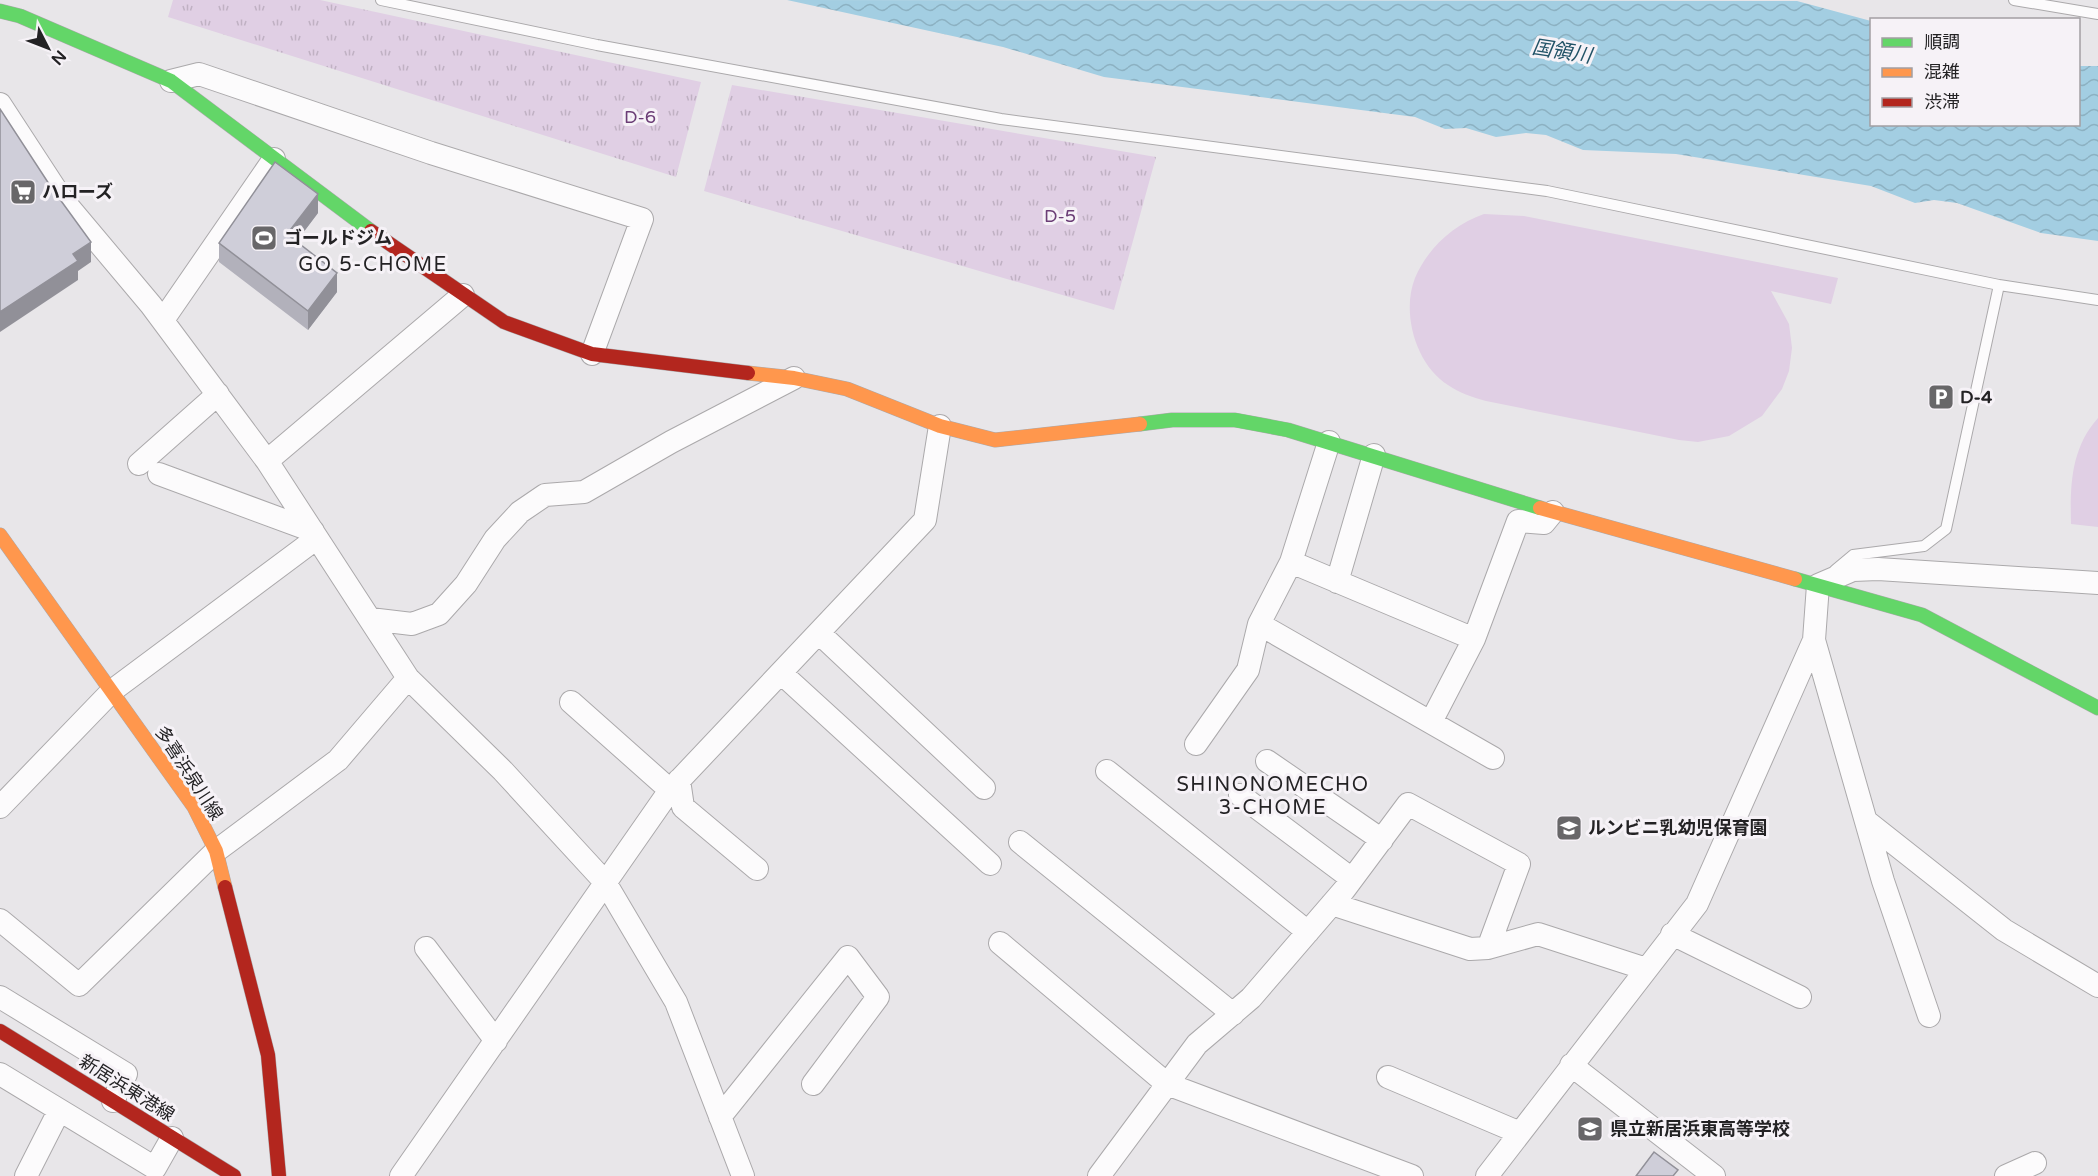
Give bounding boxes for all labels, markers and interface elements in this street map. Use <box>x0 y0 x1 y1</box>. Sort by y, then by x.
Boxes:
north arrow <box>18 18 78 78</box>
legend <box>1870 18 2080 126</box>
text: 順調 <box>1924 31 1960 53</box>
water label: 国領川 <box>1530 35 1595 69</box>
text: N <box>47 46 70 69</box>
text: 混雑 <box>1924 61 1960 83</box>
text: 渋滞 <box>1924 91 1960 113</box>
park label: D-6 <box>624 106 656 128</box>
supermarket icon: ハローズ <box>8 177 38 207</box>
place label: ハローズ <box>42 181 113 203</box>
park label: D-5 <box>1044 205 1076 227</box>
sports icon: ゴールドジム <box>249 223 279 253</box>
place label: ゴールドジム <box>284 227 392 249</box>
district label: GO 5-CHOME <box>298 253 448 277</box>
parking icon: D-4 <box>1926 382 1956 412</box>
place label: D-4 <box>1960 386 1993 408</box>
street label: 多喜浜泉川線 <box>150 722 228 824</box>
district label: SHINONOMECHO 3-CHOME <box>1177 773 1369 820</box>
school or university icon: ルンビニ乳幼児保育園 <box>1554 813 1584 843</box>
place label: ルンビニ乳幼児保育園 <box>1588 817 1768 839</box>
street label: 新居浜東港線 <box>75 1050 179 1126</box>
school or university icon: 県立新居浜東高等学校 <box>1575 1114 1605 1144</box>
place label: 県立新居浜東高等学校 <box>1610 1118 1790 1140</box>

